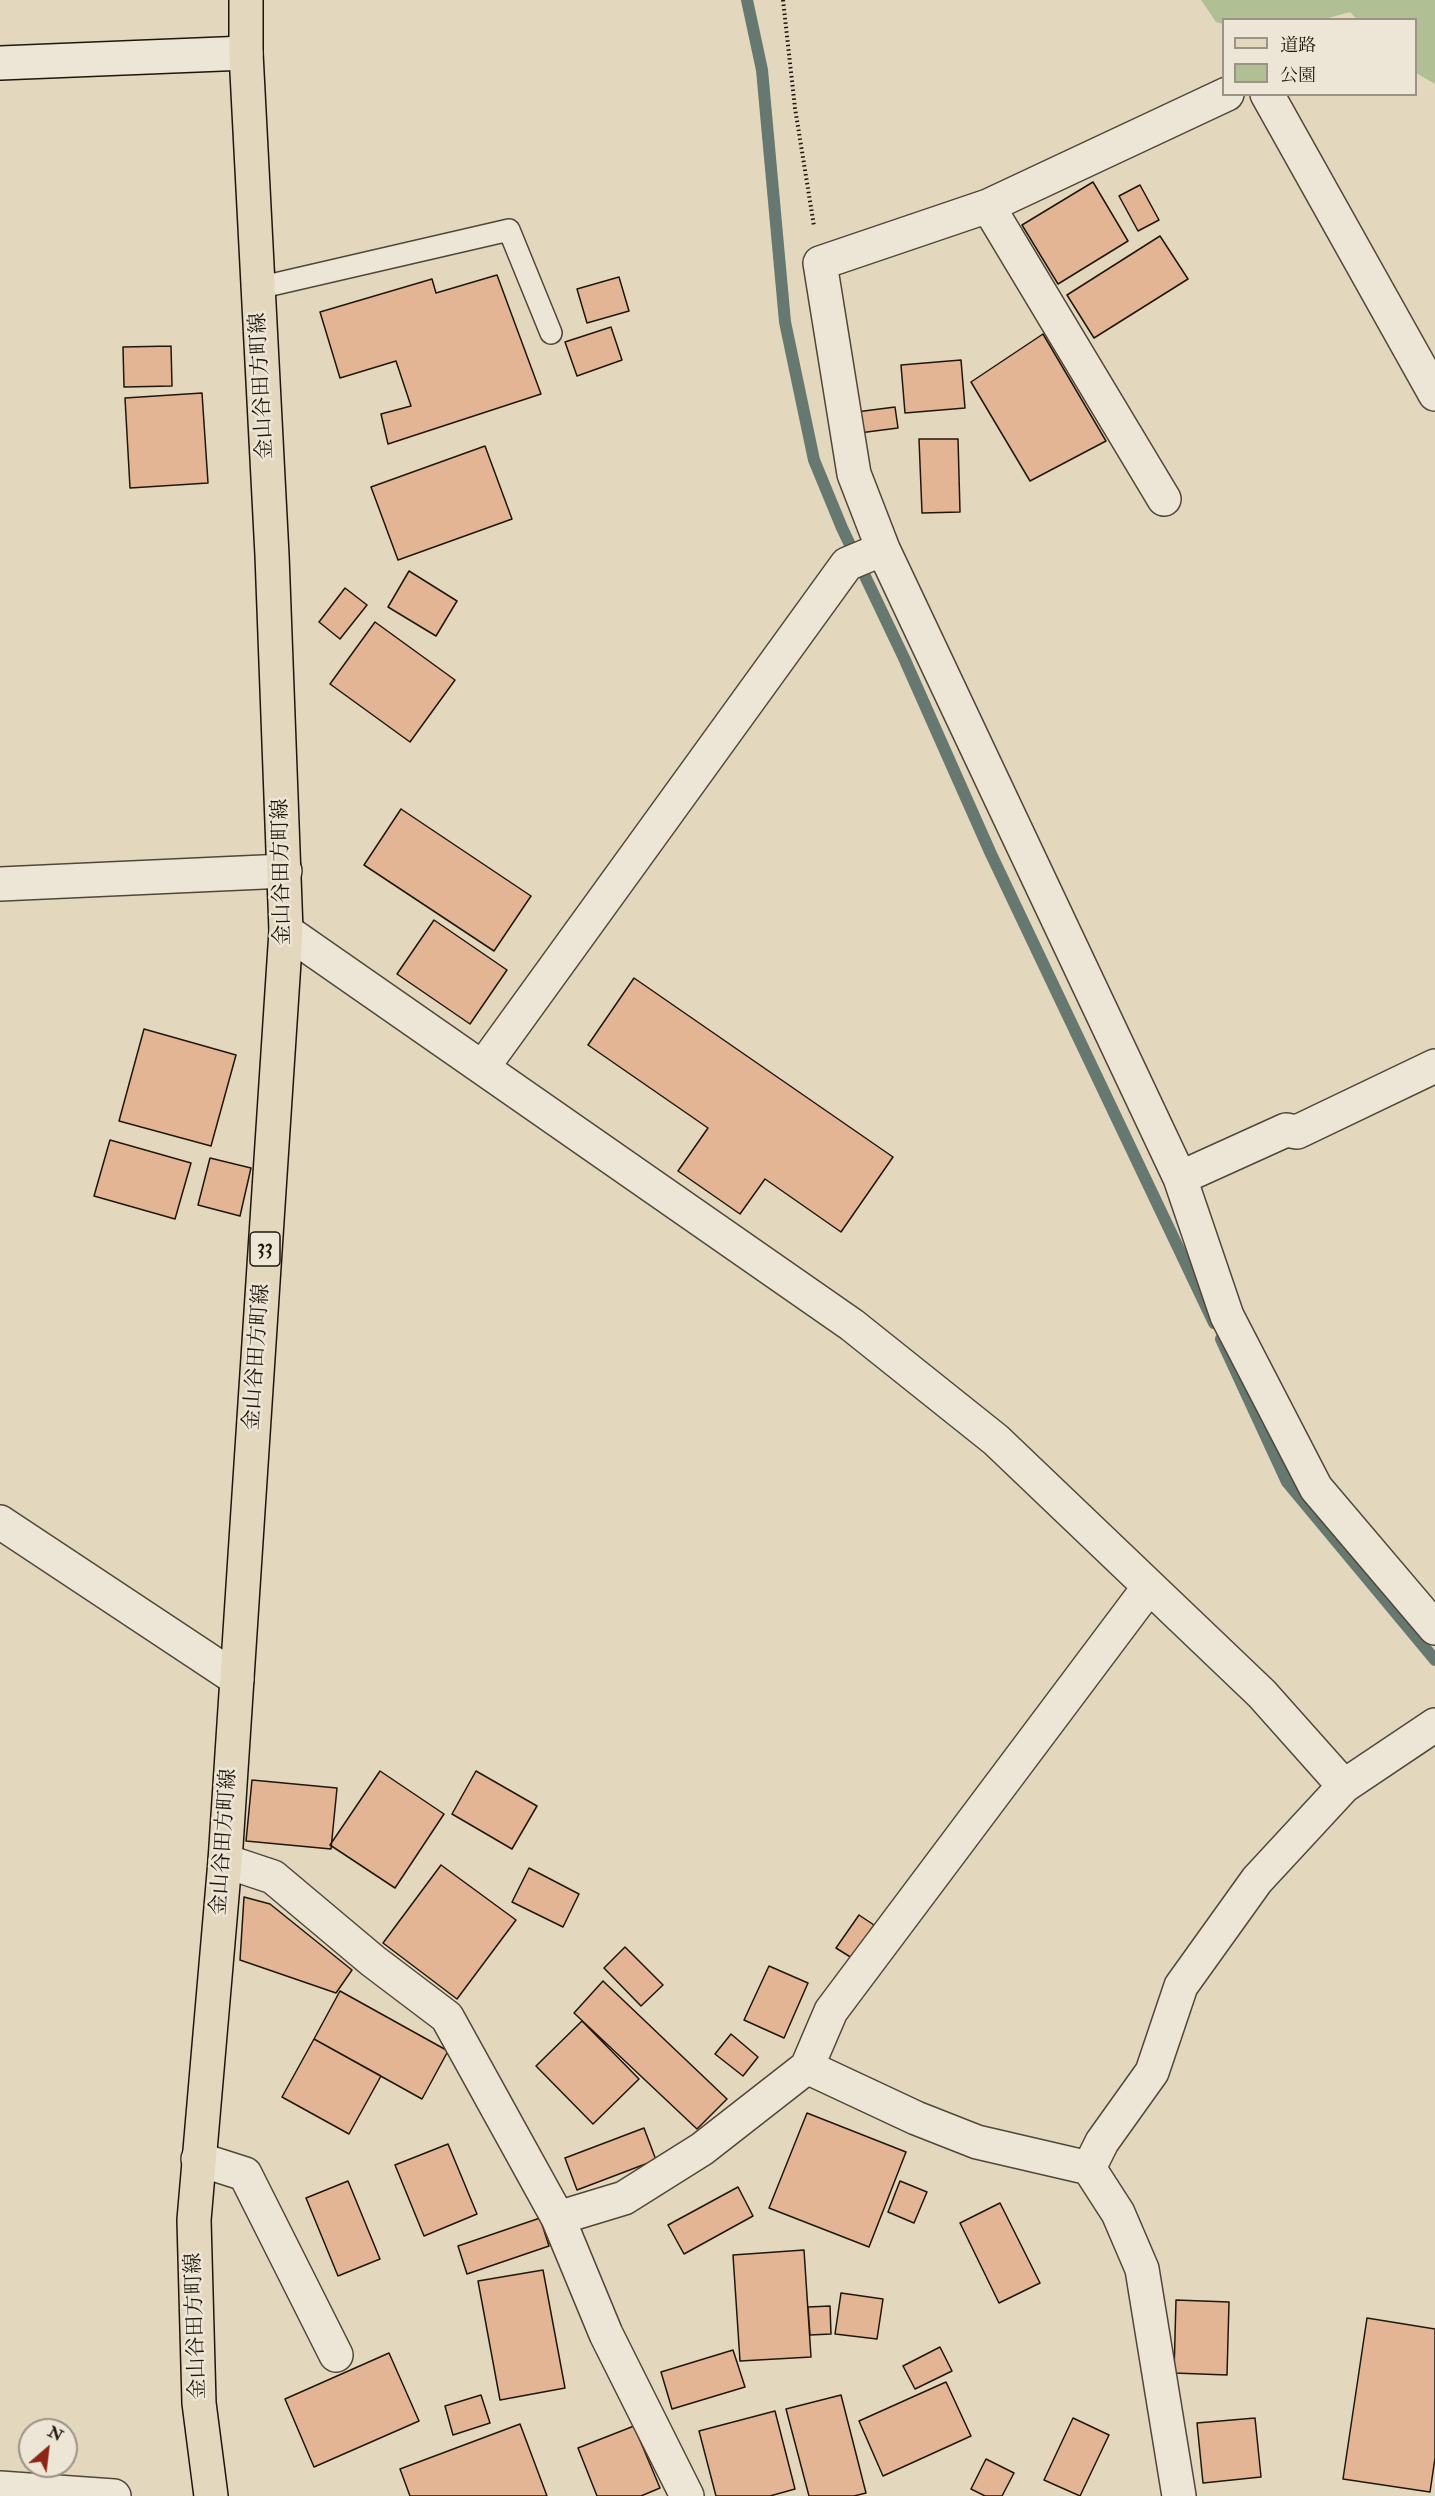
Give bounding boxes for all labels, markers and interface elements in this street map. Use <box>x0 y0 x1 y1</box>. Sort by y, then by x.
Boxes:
legend <box>1222 18 1417 96</box>
text: 道路 <box>1280 34 1316 57</box>
text: 公園 <box>1280 64 1316 87</box>
street label: 金山谷田方町線 <box>247 312 279 460</box>
street label: 金山谷田方町線 <box>269 798 297 946</box>
road number: 33 <box>250 1232 280 1266</box>
street label: 金山谷田方町線 <box>240 1283 276 1431</box>
street label: 金山谷田方町線 <box>207 1768 243 1916</box>
street label: 金山谷田方町線 <box>182 2252 212 2400</box>
north arrow <box>18 2418 78 2478</box>
text: N <box>44 2422 67 2446</box>

